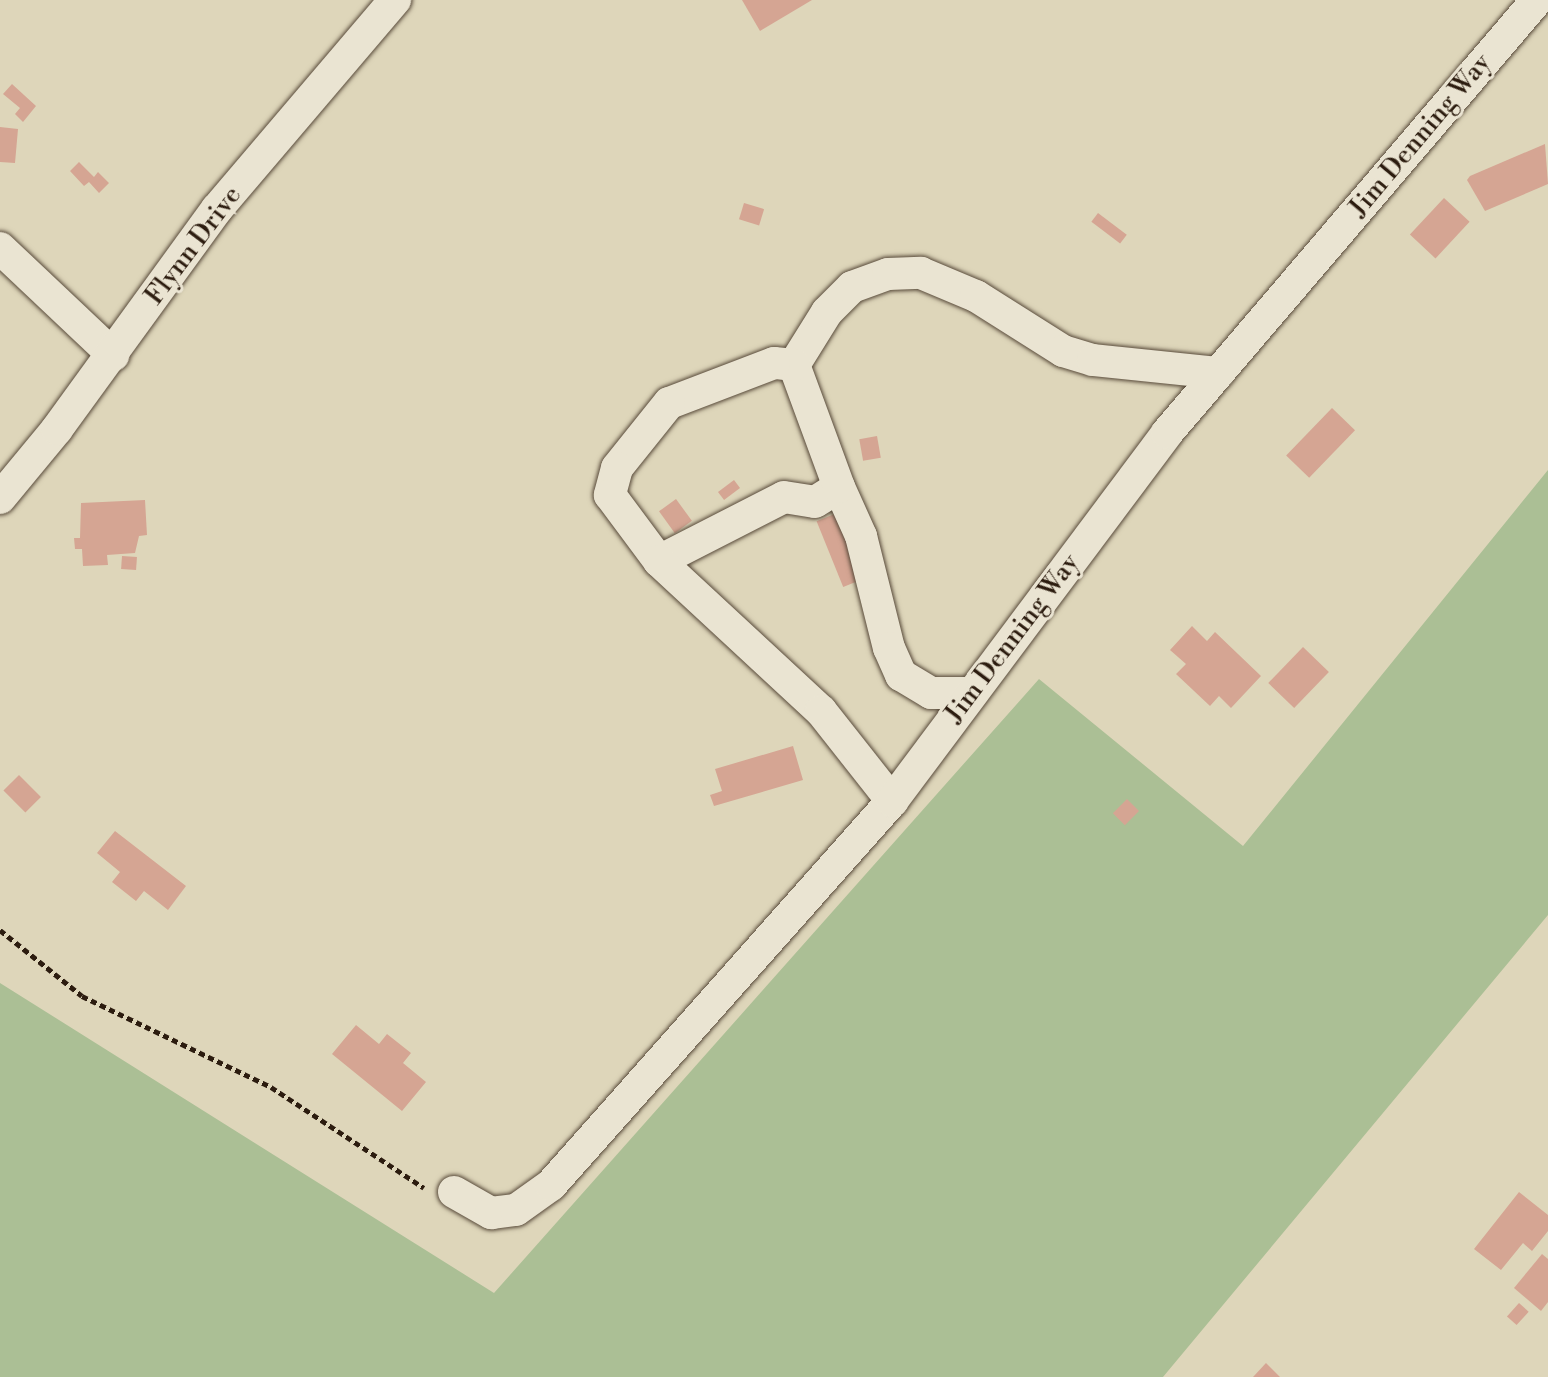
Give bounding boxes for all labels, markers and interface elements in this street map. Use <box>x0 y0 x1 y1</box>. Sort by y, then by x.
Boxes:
street label: Jim Denning Way <box>1344 48 1498 224</box>
street label: Flynn Drive <box>139 181 249 311</box>
street label: Jim Denning Way <box>939 548 1087 730</box>

